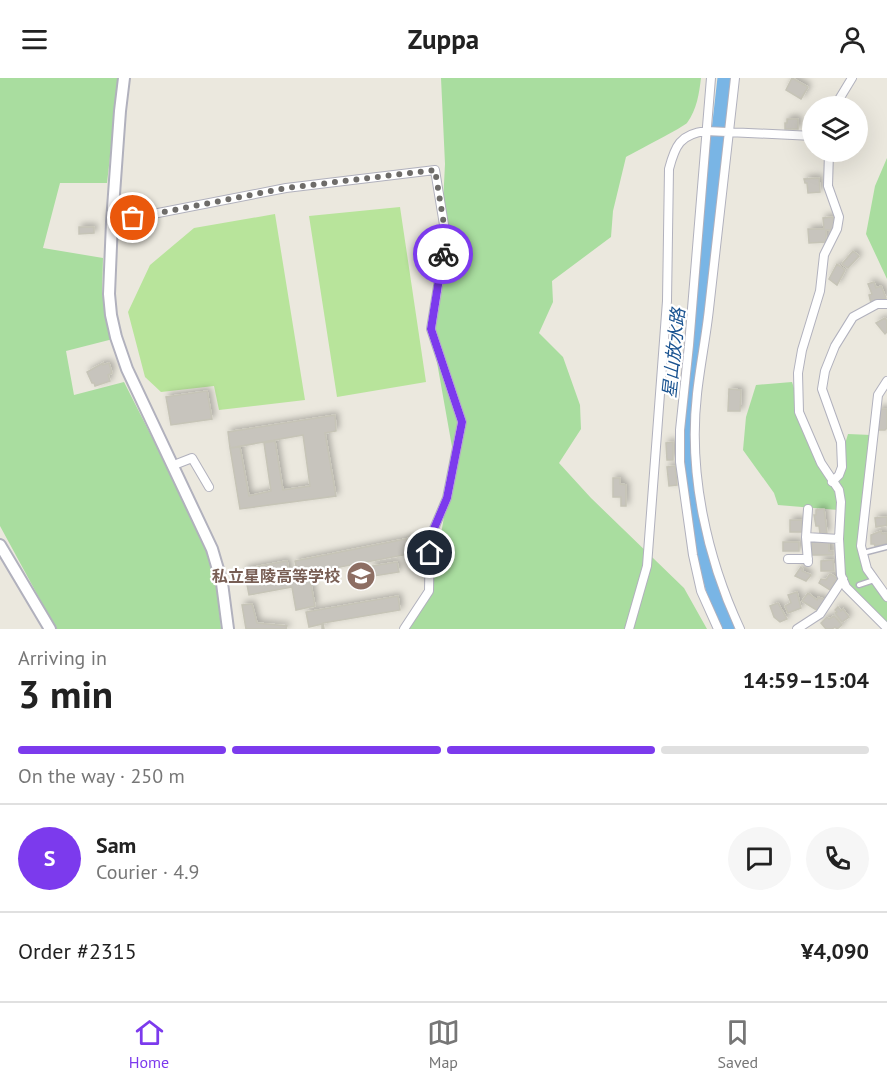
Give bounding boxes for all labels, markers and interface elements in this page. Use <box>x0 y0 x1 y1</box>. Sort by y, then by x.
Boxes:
text: Zuppa <box>408 22 479 56</box>
icon: menu <box>18 23 51 56</box>
icon: person <box>836 23 869 56</box>
map controls <box>802 96 868 162</box>
button: layers <box>802 96 868 162</box>
pin <box>107 192 158 243</box>
icon: bag <box>116 201 149 234</box>
courier <box>413 224 473 284</box>
icon: bike <box>427 238 460 271</box>
water label: 星山放水路 <box>657 305 690 399</box>
pin <box>404 527 455 578</box>
icon: home <box>413 536 446 569</box>
school or university icon: 私立星陵高等学校 <box>345 560 377 592</box>
place label: 私立星陵高等学校 <box>212 566 340 586</box>
text: Arriving in <box>18 645 107 671</box>
text: 14:59–15:04 <box>743 666 869 694</box>
text: 3 min <box>18 668 113 719</box>
text: On the way · 250 m <box>18 763 185 789</box>
button: chat <box>728 827 791 890</box>
button: phone <box>806 827 869 890</box>
text: Sam <box>96 831 136 859</box>
text: S <box>44 844 55 872</box>
text: Courier · 4.9 <box>96 859 199 885</box>
text: Order #2315 <box>18 937 137 965</box>
text: ¥4,090 <box>801 937 869 965</box>
tab: Home <box>129 1016 169 1072</box>
tab: Map <box>427 1016 460 1072</box>
tab: Saved <box>717 1016 758 1072</box>

